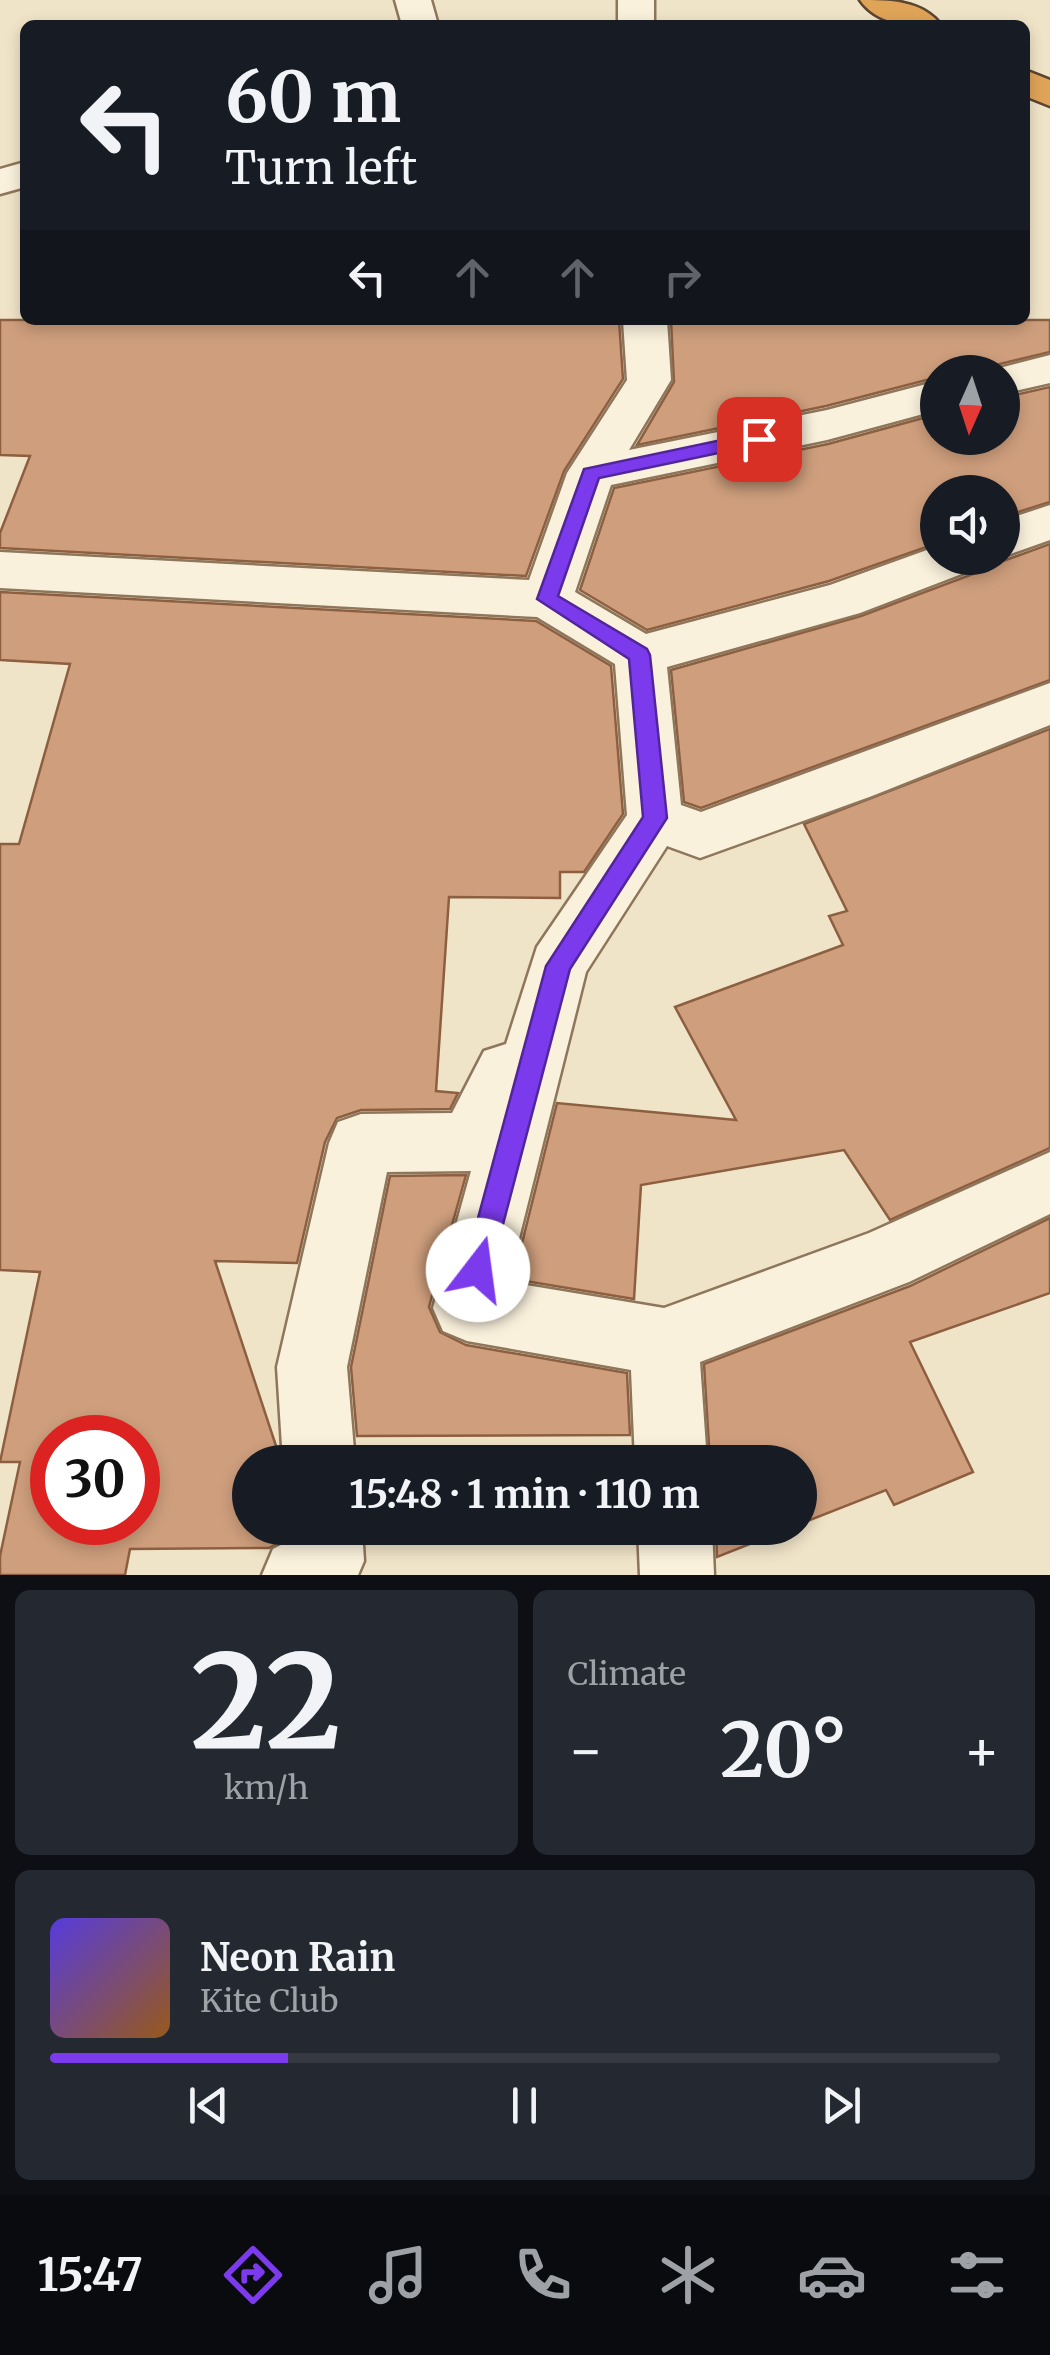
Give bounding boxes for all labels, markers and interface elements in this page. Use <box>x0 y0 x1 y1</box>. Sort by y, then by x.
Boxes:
text: 60 m <box>225 53 401 141</box>
icon: left <box>60 60 190 190</box>
text: Turn left <box>225 140 417 196</box>
icon: left <box>340 250 395 305</box>
icon: ahead <box>445 250 500 305</box>
icon: ahead <box>550 250 605 305</box>
icon: right <box>655 250 710 305</box>
north arrow <box>920 355 1020 455</box>
map controls <box>920 355 1020 575</box>
pin <box>717 397 802 482</box>
icon: arrive <box>732 412 787 467</box>
button: sound <box>920 475 1020 575</box>
position arrow <box>426 1218 530 1322</box>
speed limit sign: 30 <box>30 1415 160 1545</box>
text: 15:48 · 1 min · 110 m <box>349 1471 700 1518</box>
text: 22 <box>191 1621 342 1784</box>
text: Climate <box>568 1654 686 1694</box>
text: 20° <box>720 1703 847 1797</box>
text: − <box>568 1716 604 1785</box>
text: + <box>963 1716 1000 1785</box>
text: km/h <box>224 1768 309 1808</box>
text: Neon Rain <box>200 1934 395 1981</box>
text: Kite Club <box>200 1981 338 2021</box>
icon: previous <box>181 2078 236 2133</box>
icon: pause <box>497 2078 552 2133</box>
icon: next <box>814 2078 869 2133</box>
icon: directions <box>218 2240 288 2310</box>
icon: music <box>363 2240 433 2310</box>
icon: phone <box>508 2240 578 2310</box>
icon: climate <box>653 2240 723 2310</box>
icon: car <box>797 2240 867 2310</box>
icon: filters <box>942 2240 1012 2310</box>
text: 15:47 <box>37 2247 143 2303</box>

